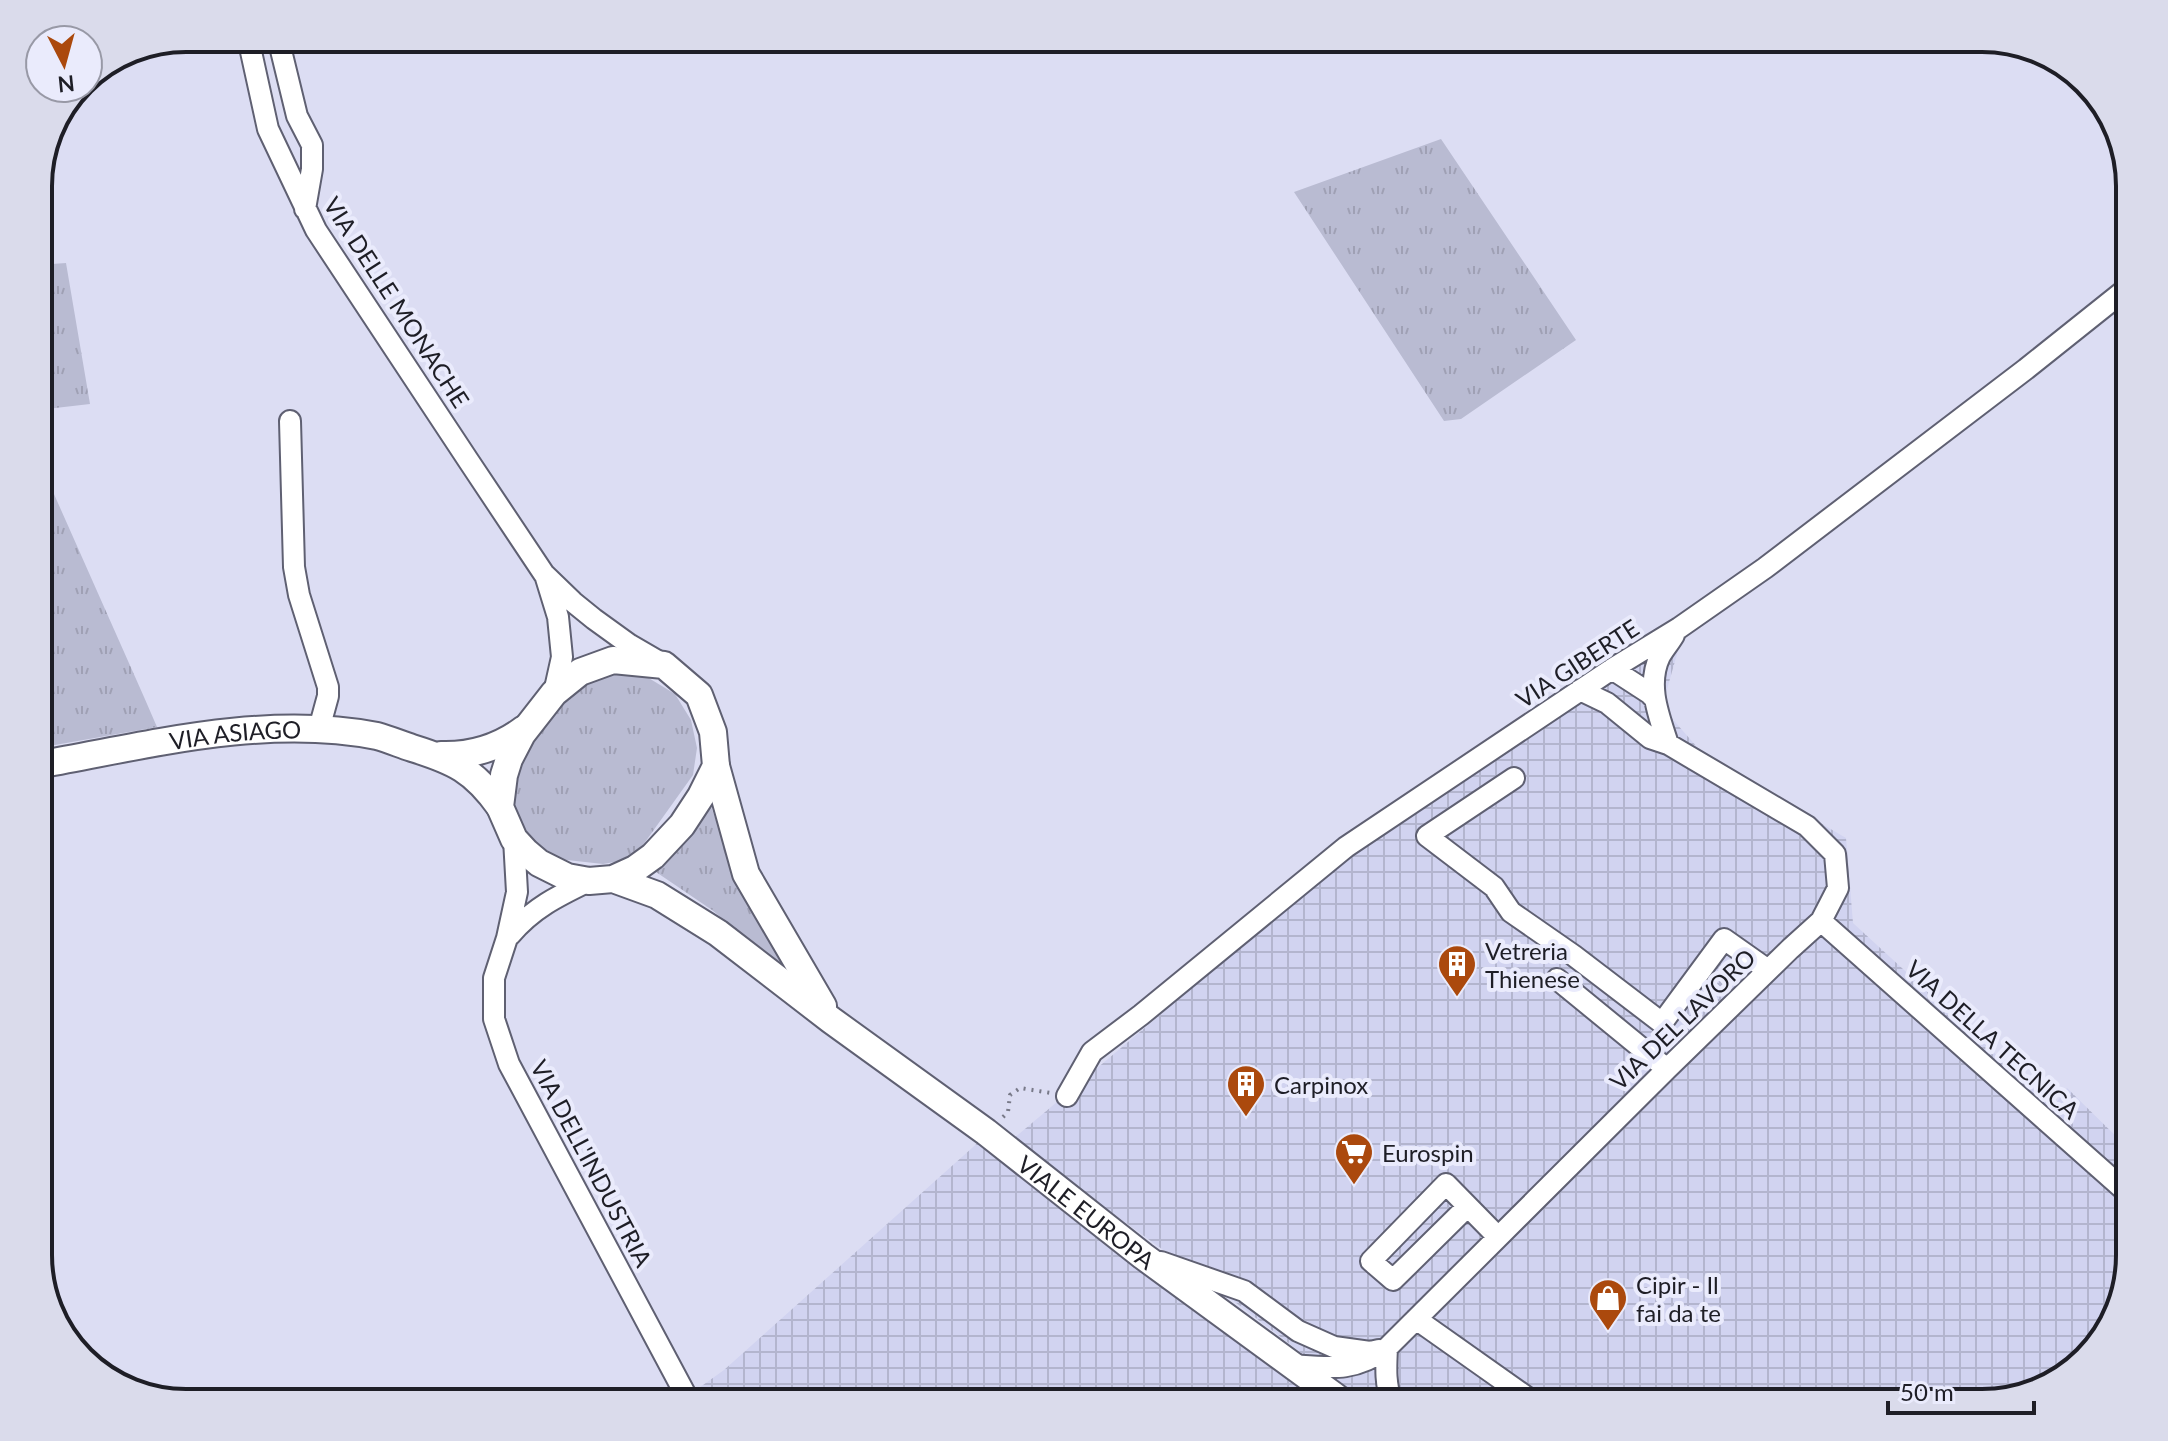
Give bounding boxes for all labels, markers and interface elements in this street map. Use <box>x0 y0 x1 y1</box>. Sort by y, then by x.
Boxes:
north arrow <box>24 24 104 104</box>
text: N <box>56 70 76 99</box>
street label: VIA DELLE MONACHE <box>318 191 476 413</box>
street label: VIA GIBERTE <box>1510 613 1644 713</box>
street label: VIA ASIAGO <box>167 714 301 755</box>
place label: Vetreria Thienese <box>1485 936 1580 993</box>
street label: VIA DEL LAVORO <box>1603 942 1761 1096</box>
building icon: Vetreria Thienese <box>1436 943 1478 998</box>
street label: VIA DELLA TECNICA <box>1900 954 2086 1125</box>
street label: VIA DELL'INDUSTRIA <box>525 1055 659 1272</box>
building icon: Carpinox <box>1225 1063 1267 1118</box>
place label: Carpinox <box>1274 1070 1368 1099</box>
supermarket icon: Eurospin <box>1333 1131 1375 1186</box>
place label: Eurospin <box>1382 1138 1474 1167</box>
street label: VIALE EUROPA <box>1012 1148 1161 1275</box>
place label: Cipir - Il fai da te <box>1636 1270 1721 1327</box>
shop icon: Cipir - Il fai da te <box>1587 1277 1629 1332</box>
scale bar <box>1888 1365 2034 1415</box>
text: 50 m <box>1900 1377 1954 1406</box>

